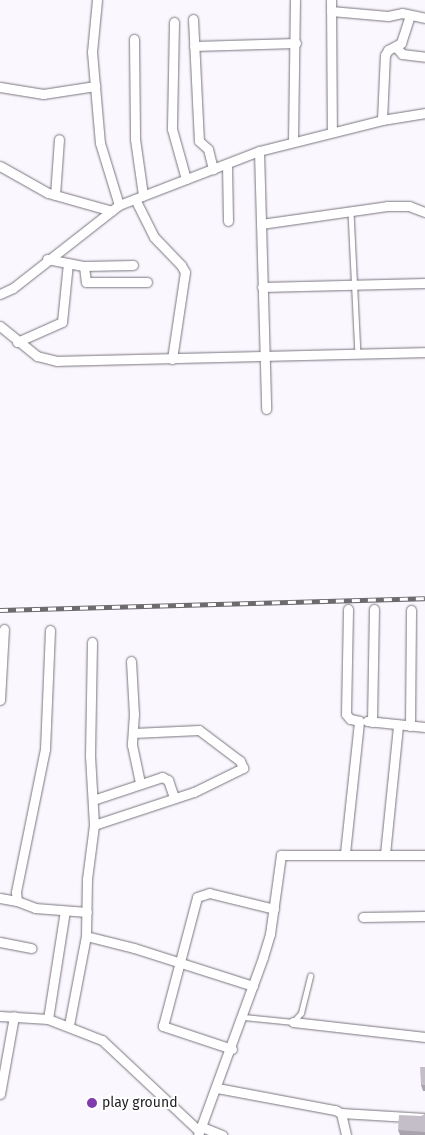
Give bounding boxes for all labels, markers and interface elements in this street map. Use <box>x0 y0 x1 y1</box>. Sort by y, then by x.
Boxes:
place label: play ground <box>102 1095 178 1111</box>
marker: play ground <box>86 1097 98 1109</box>

